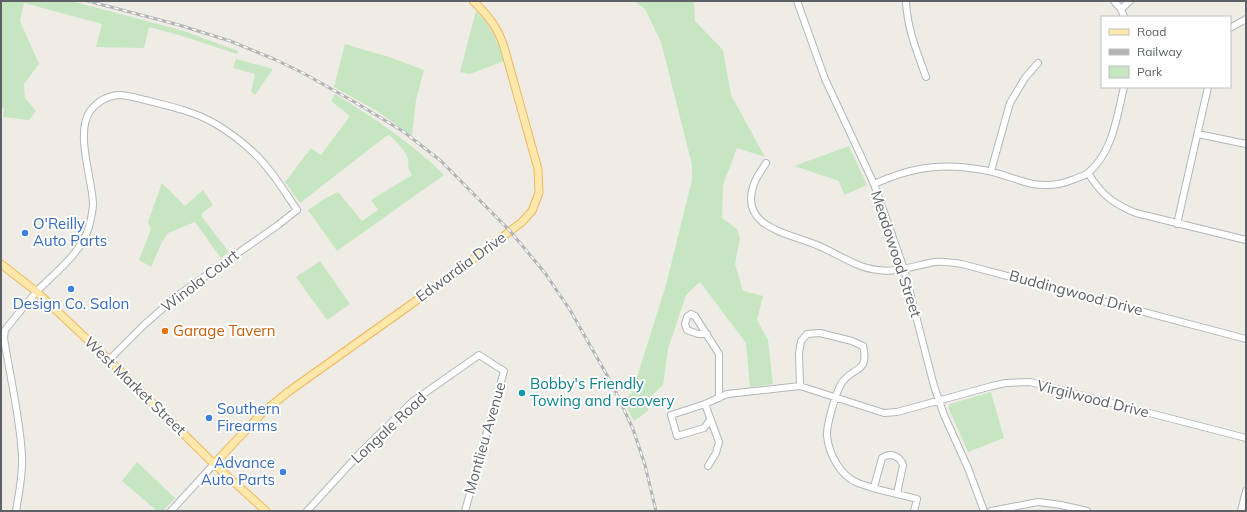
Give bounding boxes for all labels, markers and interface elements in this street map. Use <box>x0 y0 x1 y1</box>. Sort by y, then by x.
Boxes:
legend <box>1101 16 1231 88</box>
text: Road <box>1137 24 1166 39</box>
text: Railway <box>1137 44 1183 59</box>
text: Park <box>1137 64 1163 79</box>
street label: Meadowood Street <box>867 188 926 320</box>
place label: O'Reilly Auto Parts <box>33 214 107 250</box>
marker: O'Reilly Auto Parts <box>20 228 30 238</box>
street label: Edwardia Drive <box>412 228 509 306</box>
street label: Winola Court <box>157 245 242 316</box>
street label: Buddingwood Drive <box>1007 266 1145 319</box>
marker: Design Co. Salon <box>66 284 76 294</box>
place label: Design Co. Salon <box>13 294 129 313</box>
place label: Garage Tavern <box>173 321 276 340</box>
marker: Garage Tavern <box>160 326 170 336</box>
street label: West Market Street <box>81 332 190 439</box>
place label: Bobby's Friendly Towing and recovery <box>530 374 675 410</box>
street label: Virgilwood Drive <box>1035 375 1151 422</box>
street label: Montlieu Avenue <box>459 380 510 496</box>
street label: Longale Road <box>347 388 430 467</box>
marker: Bobby's Friendly Towing and recovery <box>517 388 527 398</box>
place label: Southern Firearms <box>217 399 280 435</box>
marker: Southern Firearms <box>204 413 214 423</box>
place label: Advance Auto Parts <box>201 453 275 489</box>
marker: Advance Auto Parts <box>278 467 288 477</box>

